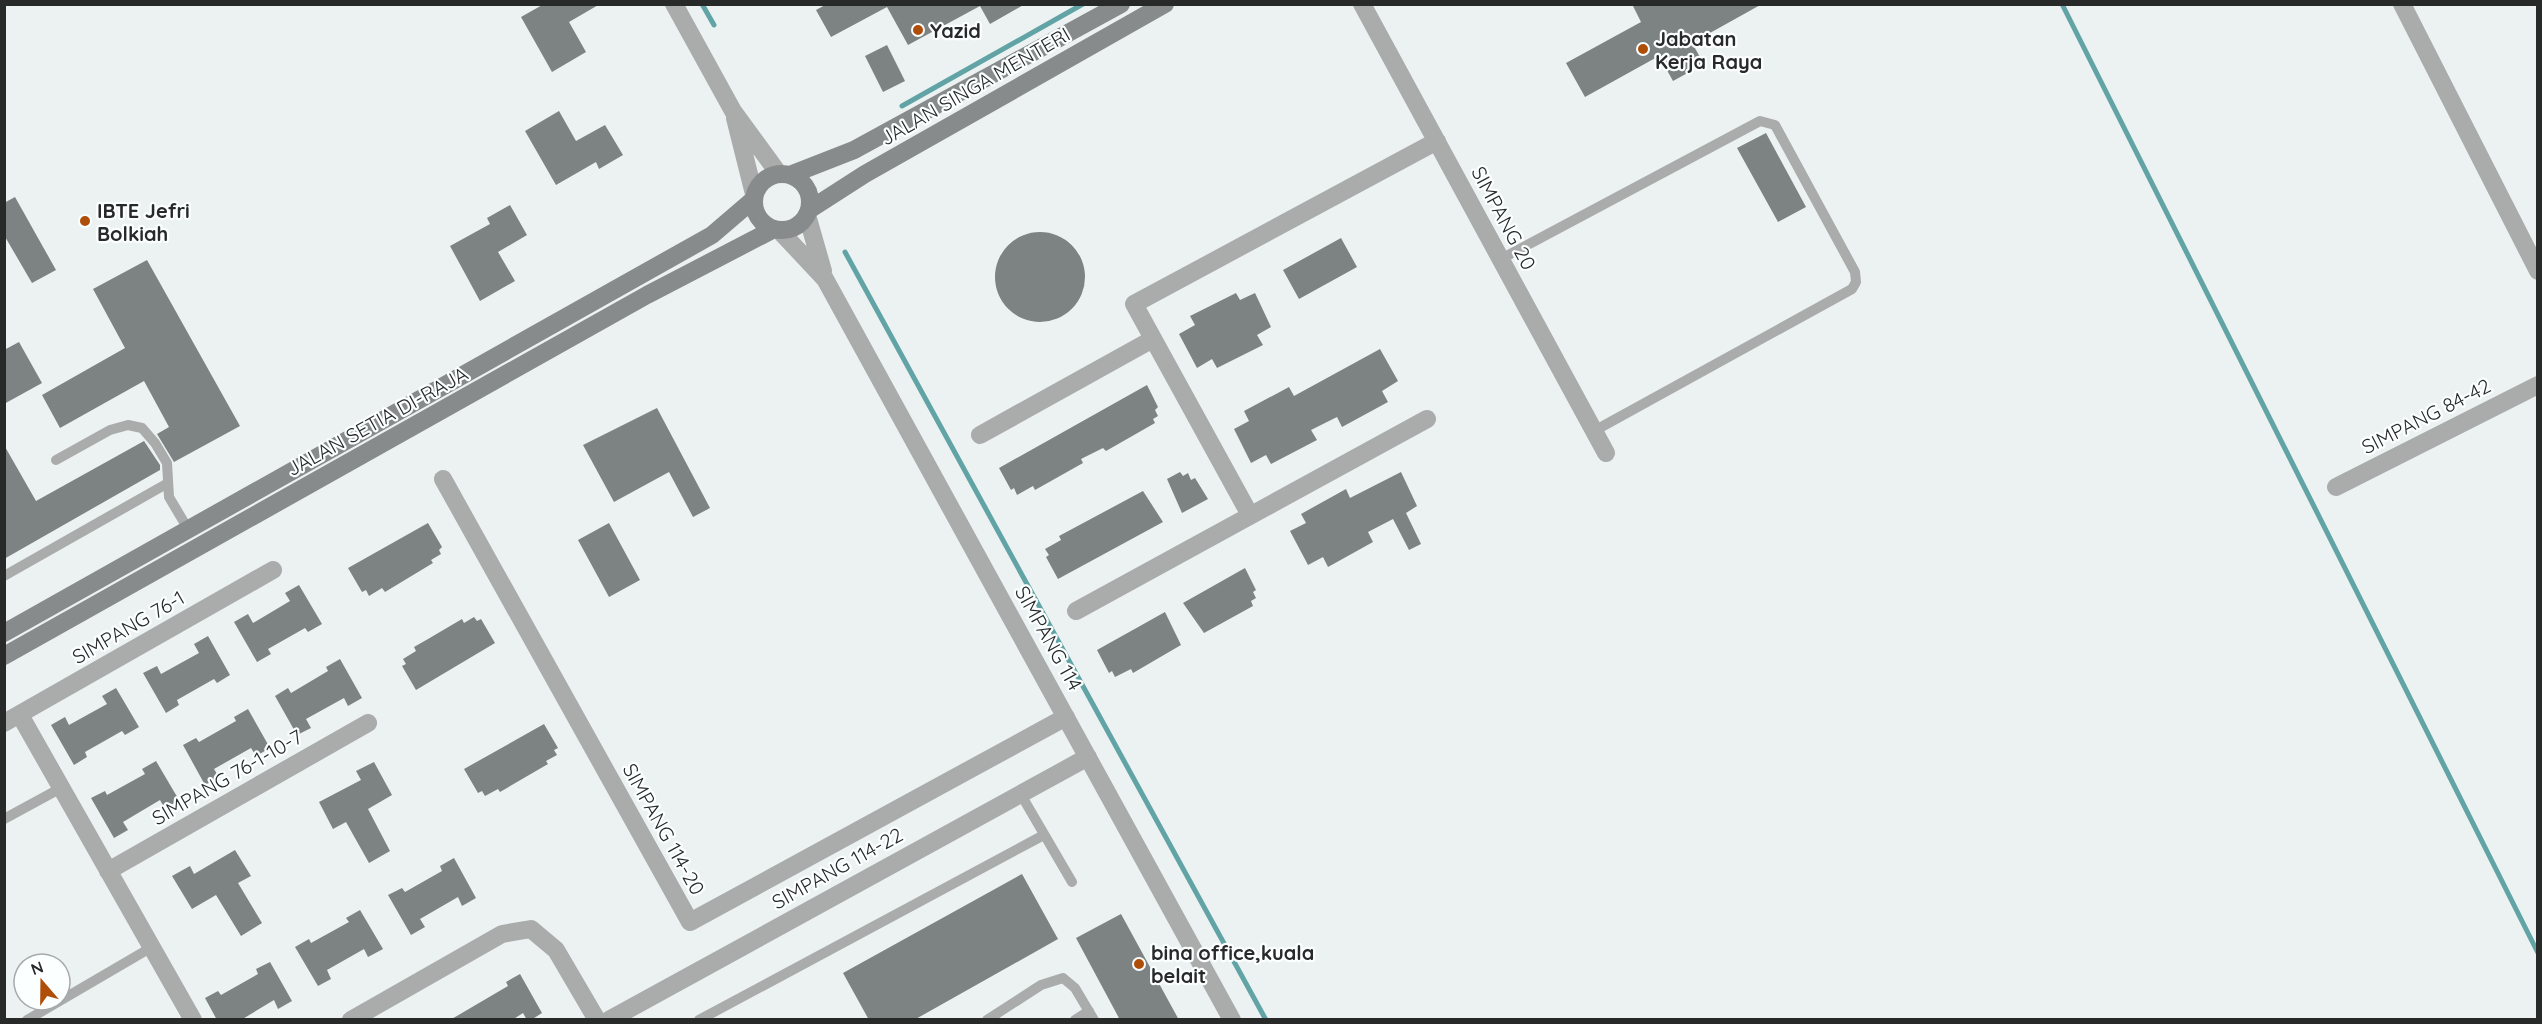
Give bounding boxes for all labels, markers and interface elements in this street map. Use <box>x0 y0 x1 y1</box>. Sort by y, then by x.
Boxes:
place label: Yazid <box>930 18 981 43</box>
street label: JALAN SINGA MENTERI <box>876 21 1074 151</box>
marker: Yazid <box>911 23 925 37</box>
place label: Jabatan Kerja Raya <box>1655 26 1762 74</box>
marker: Jabatan Kerja Raya <box>1636 42 1650 56</box>
street label: SIMPANG 20 <box>1466 162 1542 274</box>
place label: IBTE Jefri Bolkiah <box>97 198 190 246</box>
marker: IBTE Jefri Bolkiah <box>78 214 92 228</box>
street label: JALAN SETIA DI-RAJA <box>282 361 472 481</box>
street label: SIMPANG 84-42 <box>2357 373 2495 459</box>
street label: SIMPANG 114 <box>1010 581 1088 695</box>
street label: SIMPANG 76-1 <box>67 585 189 669</box>
street label: SIMPANG 76-1-10-7 <box>147 724 307 830</box>
street label: SIMPANG 114-20 <box>618 759 710 899</box>
street label: SIMPANG 114-22 <box>767 822 907 914</box>
place label: bina office,kuala belait <box>1151 940 1314 988</box>
north arrow <box>12 952 72 1012</box>
text: N <box>28 956 46 979</box>
marker: bina office,kuala belait <box>1132 957 1146 971</box>

